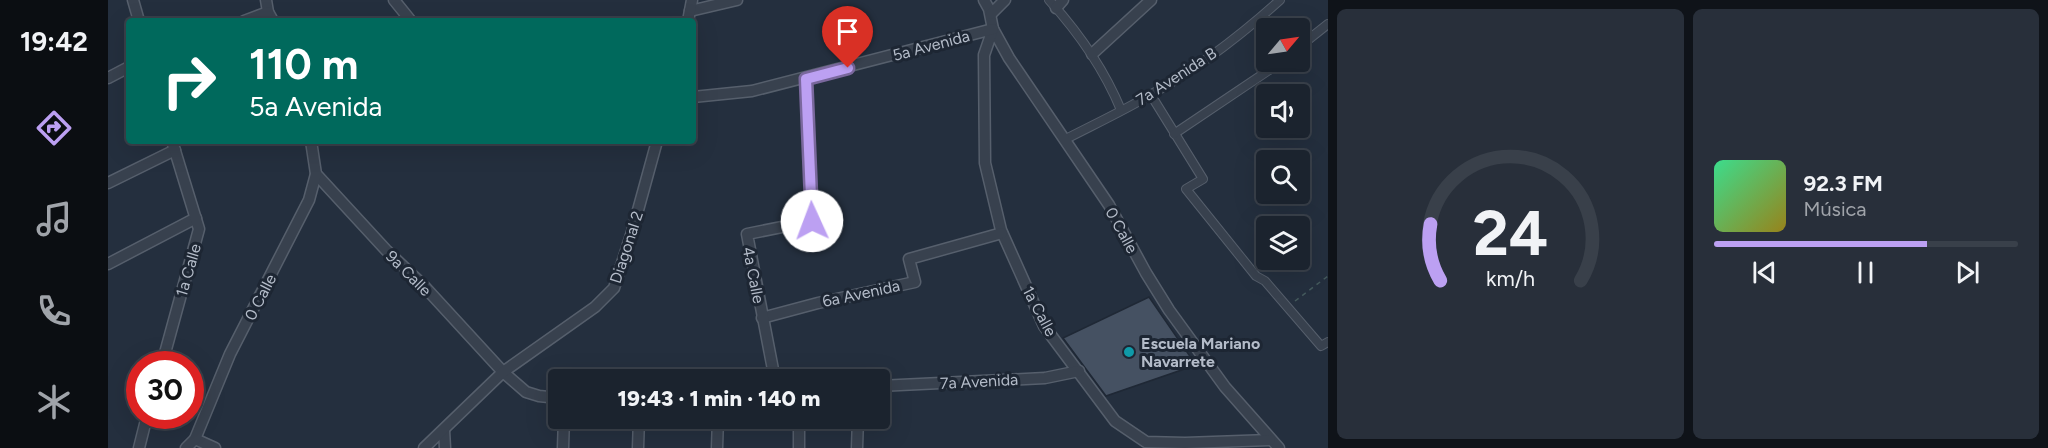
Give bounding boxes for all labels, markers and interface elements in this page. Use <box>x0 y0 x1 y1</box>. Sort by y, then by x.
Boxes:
pin <box>822 6 873 68</box>
icon: arrive <box>831 15 864 48</box>
north arrow <box>1256 18 1310 72</box>
map controls <box>1256 18 1310 270</box>
text: 19:42 <box>20 25 88 58</box>
street label: 5a Avenida <box>891 26 972 65</box>
text: 110 m <box>249 39 358 90</box>
icon: right <box>150 42 228 120</box>
street label: 7a Avenida B <box>1132 43 1220 109</box>
button: sound <box>1256 84 1310 138</box>
text: 5a Avenida <box>249 90 382 123</box>
icon: directions <box>33 107 75 149</box>
button: search <box>1256 150 1310 204</box>
text: 92.3 FM <box>1804 170 1883 197</box>
position arrow <box>780 189 844 253</box>
text: 24 <box>1472 196 1548 271</box>
text: Música <box>1804 197 1867 221</box>
icon: music <box>33 198 75 240</box>
street label: 0 Calle <box>1101 204 1142 257</box>
street label: Diagonal 2 <box>606 209 647 286</box>
button: layers <box>1256 216 1310 270</box>
street label: 1a Calle <box>172 241 205 299</box>
street label: 4a Calle <box>739 245 768 305</box>
street label: 9a Calle <box>382 247 436 300</box>
icon: previous <box>1748 256 1781 289</box>
icon: pause <box>1849 256 1882 289</box>
icon: next <box>1951 256 1984 289</box>
text: km/h <box>1486 266 1535 291</box>
street label: 0 Calle <box>241 271 280 324</box>
street label: 6a Avenida <box>821 276 902 311</box>
street label: 1a Calle <box>1018 283 1061 340</box>
icon: phone <box>33 290 75 332</box>
place label: Escuela Mariano Navarrete <box>1141 334 1260 371</box>
marker: Escuela Mariano Navarrete <box>1122 345 1136 359</box>
speed limit sign: 30 <box>126 351 204 429</box>
street label: 7a Avenida <box>939 370 1019 393</box>
icon: climate <box>33 381 75 423</box>
text: 19:43 · 1 min · 140 m <box>618 385 820 412</box>

